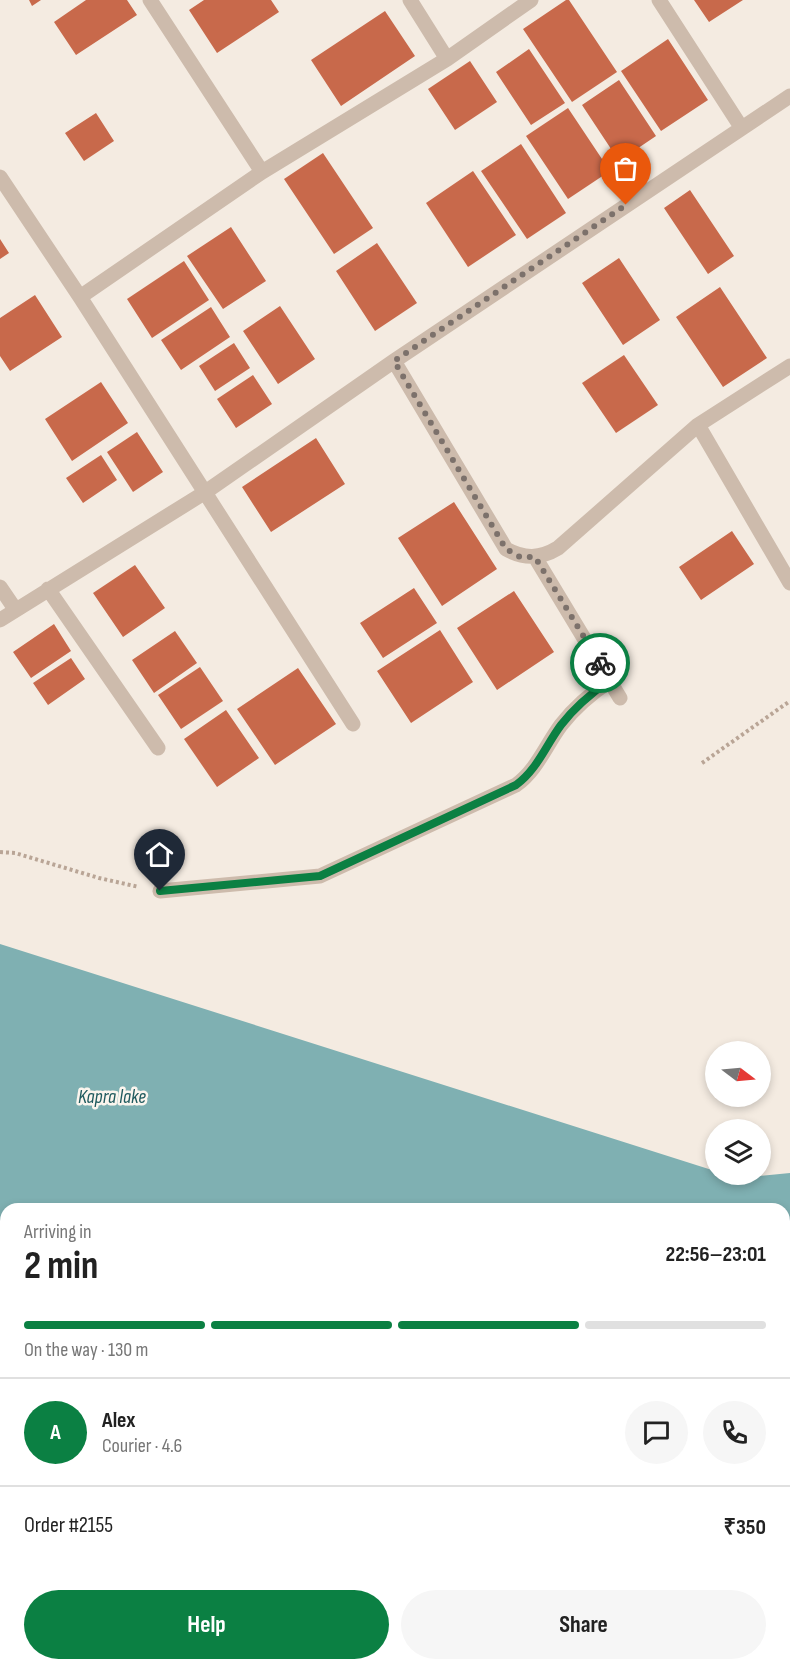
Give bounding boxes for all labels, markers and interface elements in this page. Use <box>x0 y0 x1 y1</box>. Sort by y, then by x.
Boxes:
pin <box>600 143 651 205</box>
icon: bag <box>609 152 642 185</box>
courier <box>570 633 630 693</box>
icon: bike <box>584 647 617 680</box>
pin <box>134 829 185 891</box>
icon: home <box>143 838 176 871</box>
north arrow <box>705 1041 771 1107</box>
map controls <box>705 1041 771 1185</box>
water label: Kapra lake <box>78 1085 146 1109</box>
button: layers <box>705 1119 771 1185</box>
text: Arriving in <box>24 1220 92 1244</box>
text: 22:56–23:01 <box>665 1241 766 1268</box>
text: 2 min <box>24 1243 98 1290</box>
text: On the way · 130 m <box>24 1338 148 1362</box>
button: chat <box>625 1401 688 1464</box>
button: phone <box>703 1401 766 1464</box>
text: Alex <box>102 1407 135 1434</box>
text: A <box>50 1419 61 1446</box>
text: Courier · 4.6 <box>102 1434 182 1458</box>
text: Order #2155 <box>24 1512 113 1539</box>
text: ₹350 <box>723 1514 766 1541</box>
button: Help <box>24 1590 389 1659</box>
button: Share <box>401 1590 766 1659</box>

